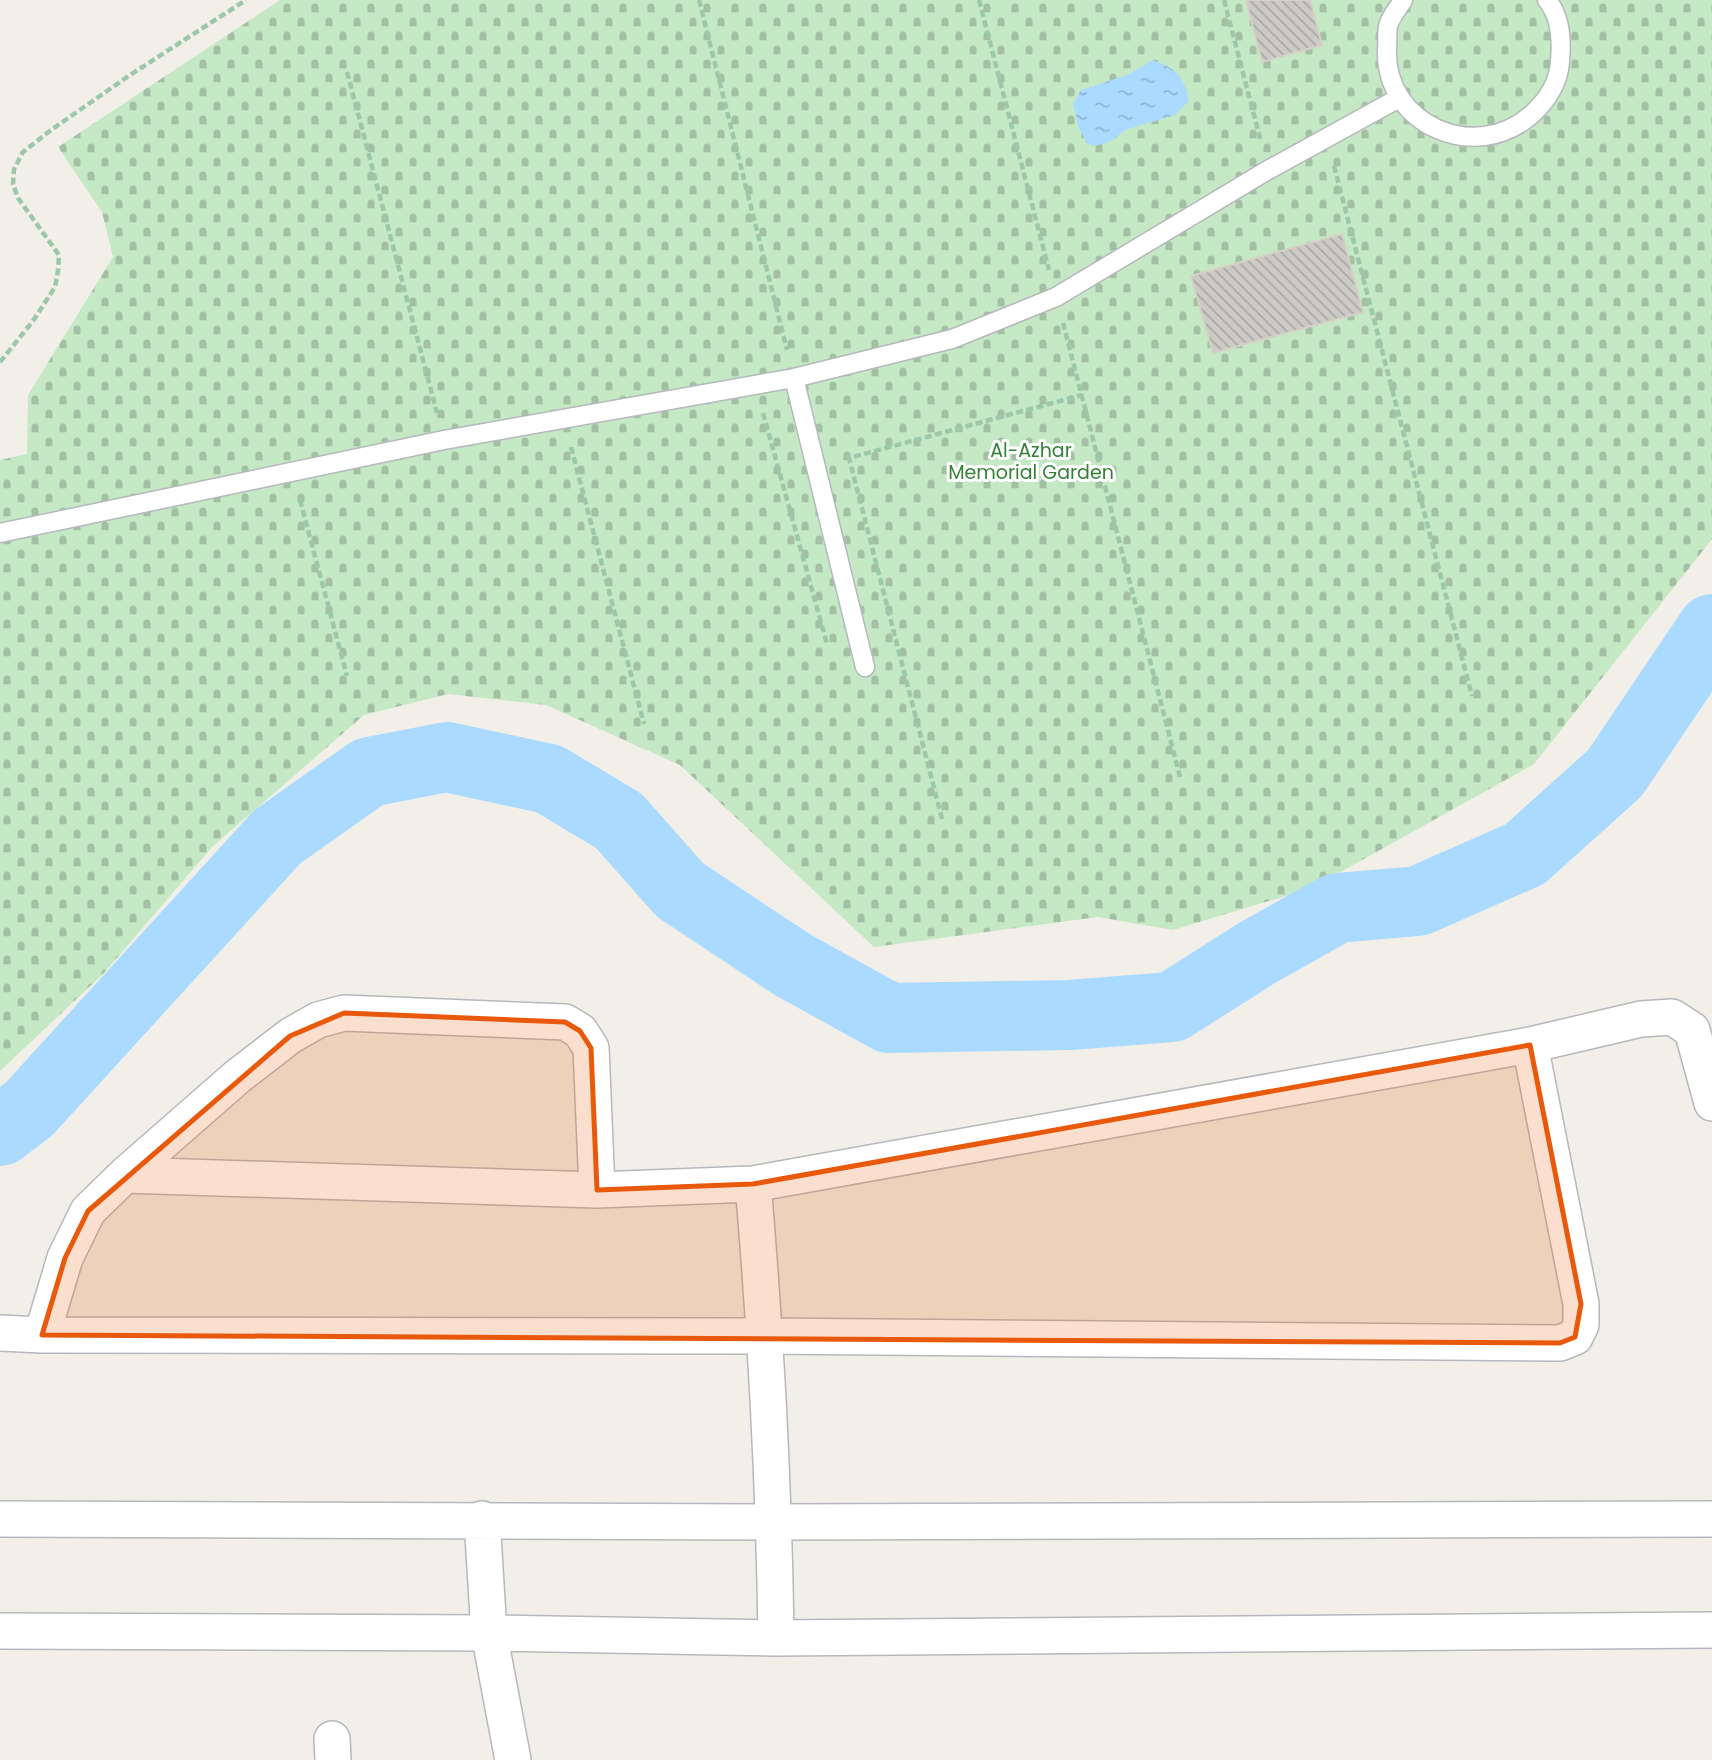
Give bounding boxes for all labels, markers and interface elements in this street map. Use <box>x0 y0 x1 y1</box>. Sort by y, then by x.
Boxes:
park label: Al-Azhar Memorial Garden <box>948 437 1114 486</box>

